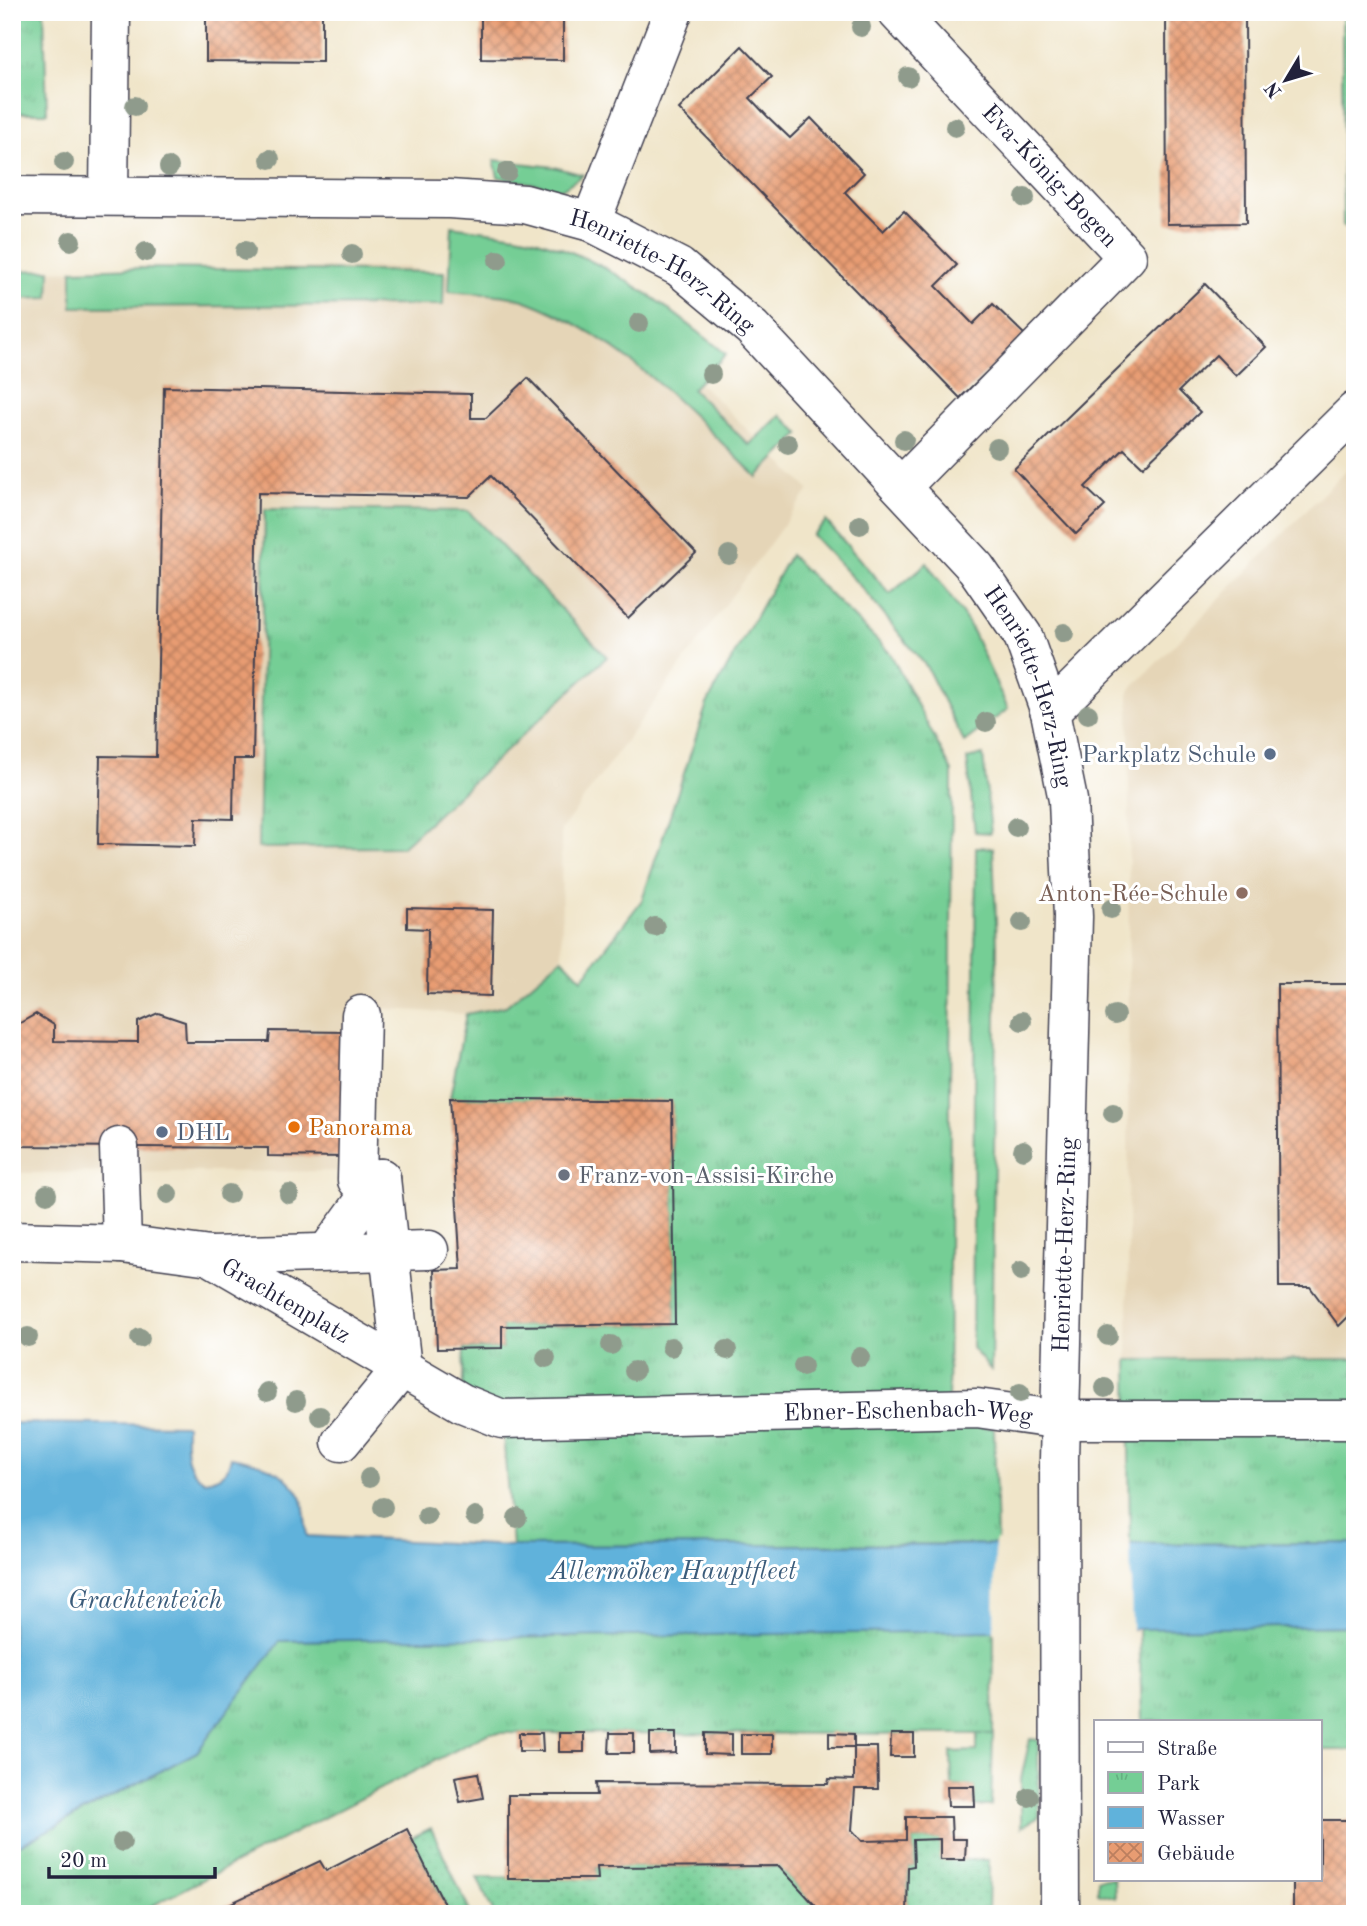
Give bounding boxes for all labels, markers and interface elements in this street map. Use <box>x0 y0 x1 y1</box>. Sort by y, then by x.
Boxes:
north arrow <box>1252 46 1322 116</box>
text: N <box>1262 77 1287 101</box>
street label: Eva-König-Bogen <box>976 101 1121 253</box>
street label: Henriette-Herz-Ring <box>567 207 759 339</box>
street label: Henriette-Herz-Ring <box>978 582 1075 790</box>
place label: Parkplatz Schule <box>1081 744 1256 768</box>
marker: Parkplatz Schule <box>1262 746 1278 762</box>
place label: Anton-Rée-Schule <box>1038 883 1228 907</box>
marker: Anton-Rée-Schule <box>1234 885 1250 901</box>
place label: Panorama <box>308 1117 413 1141</box>
marker: Panorama <box>286 1119 302 1135</box>
place label: DHL <box>176 1122 230 1146</box>
marker: DHL <box>154 1124 170 1140</box>
street label: Henriette-Herz-Ring <box>1050 1137 1082 1353</box>
place label: Franz-von-Assisi-Kirche <box>578 1165 834 1189</box>
marker: Franz-von-Assisi-Kirche <box>556 1167 572 1183</box>
street label: Grachtenplatz <box>217 1255 354 1349</box>
street label: Ebner-Eschenbach-Weg <box>783 1398 1034 1430</box>
water label: Allermöher Hauptfleet <box>547 1559 797 1585</box>
water label: Grachtenteich <box>68 1588 222 1614</box>
legend <box>1094 1720 1322 1881</box>
text: Straße <box>1157 1739 1217 1760</box>
text: Park <box>1157 1774 1200 1795</box>
text: Wasser <box>1157 1809 1225 1830</box>
scale bar <box>49 1835 215 1879</box>
text: Gebäude <box>1157 1844 1235 1865</box>
text: 20 m <box>60 1851 107 1872</box>

